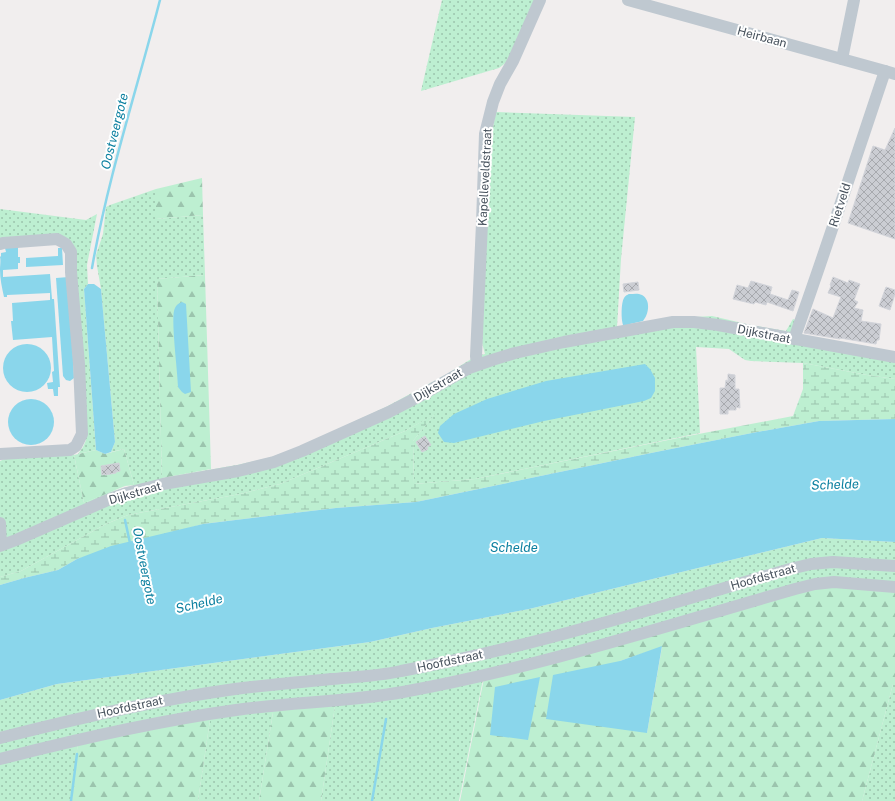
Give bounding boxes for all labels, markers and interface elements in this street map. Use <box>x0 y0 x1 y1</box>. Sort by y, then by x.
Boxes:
street label: Heirbaan <box>736 24 788 50</box>
water label: Oostveergote <box>98 91 131 171</box>
street label: Kapelleveldstraat <box>475 127 495 226</box>
street label: Rietveld <box>826 181 854 229</box>
street label: Dijkstraat <box>736 322 792 346</box>
street label: Dijkstraat <box>411 365 465 405</box>
water label: Schelde <box>811 476 859 493</box>
street label: Dijkstraat <box>107 479 163 507</box>
water label: Oostveergote <box>130 526 159 606</box>
water label: Schelde <box>490 540 538 555</box>
street label: Hoofdstraat <box>729 561 797 593</box>
water label: Schelde <box>174 591 224 616</box>
street label: Hoofdstraat <box>416 647 485 675</box>
street label: Hoofdstraat <box>96 693 165 721</box>

